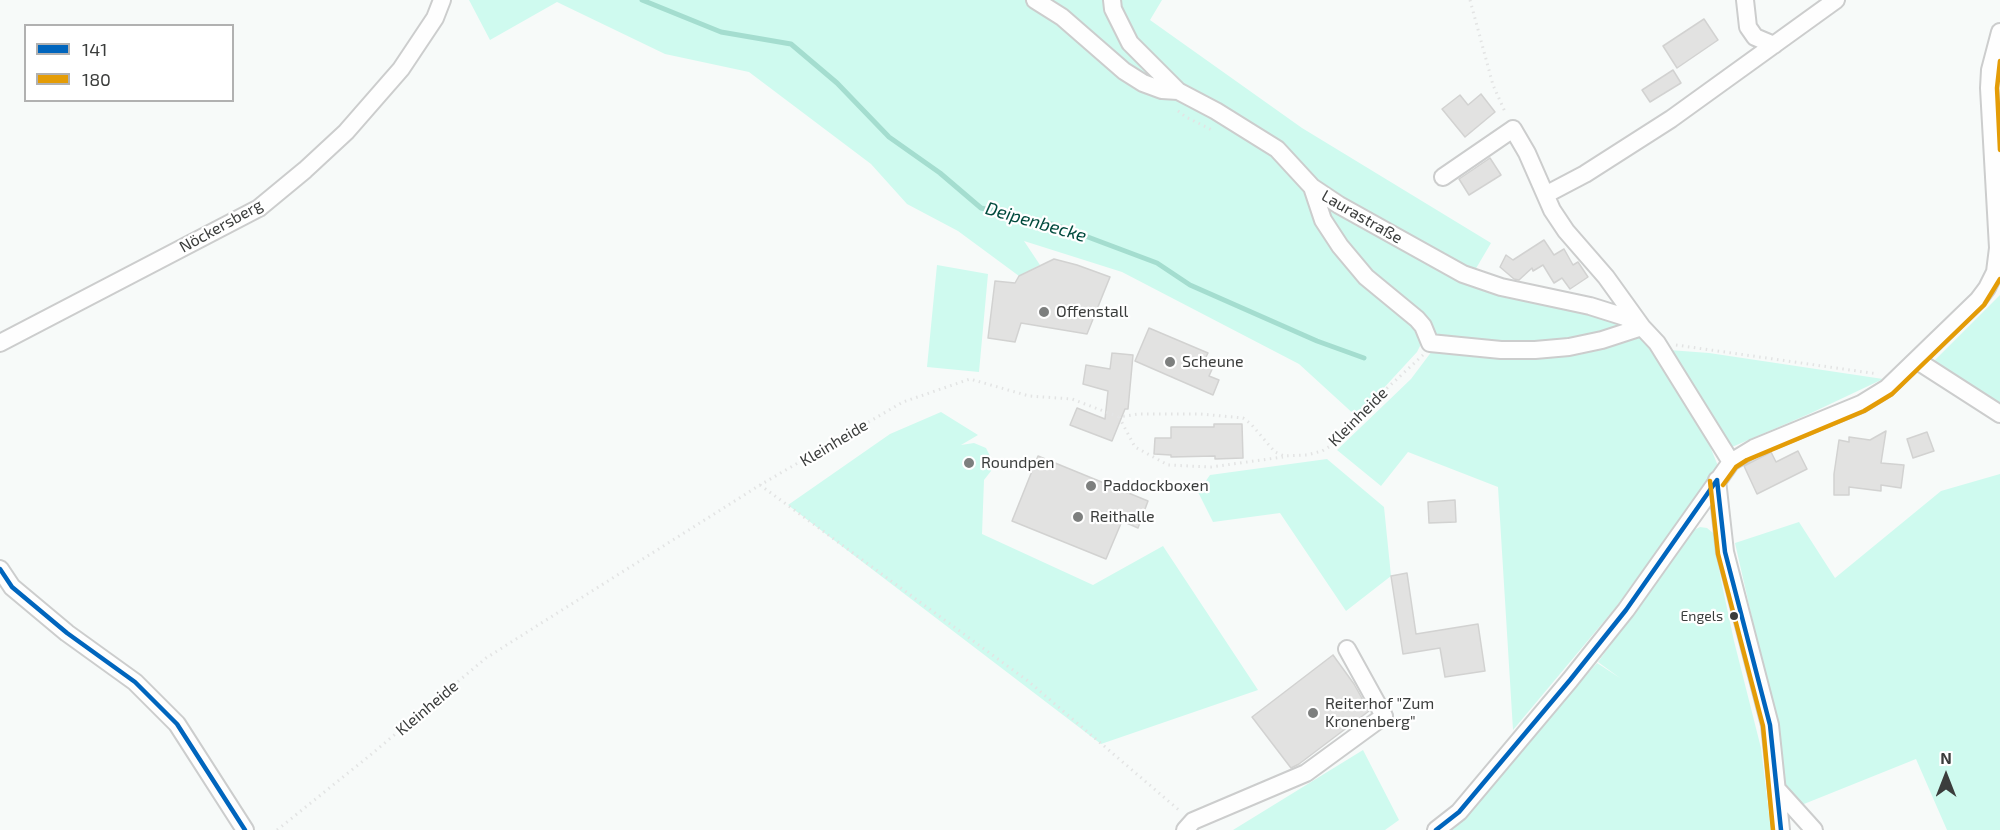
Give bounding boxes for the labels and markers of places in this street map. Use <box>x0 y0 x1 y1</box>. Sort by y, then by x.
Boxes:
place label: Offenstall <box>1056 302 1128 322</box>
marker: Offenstall <box>1037 305 1051 319</box>
place label: Scheune <box>1182 352 1244 372</box>
marker: Scheune <box>1163 355 1177 369</box>
place label: Roundpen <box>981 453 1055 473</box>
marker: Roundpen <box>962 456 976 470</box>
place label: Paddockboxen <box>1103 476 1209 496</box>
marker: Paddockboxen <box>1084 479 1098 493</box>
place label: Reithalle <box>1090 507 1155 527</box>
marker: Reithalle <box>1071 510 1085 524</box>
place label: Engels <box>1680 608 1723 624</box>
marker: Engels <box>1728 610 1740 622</box>
place label: Reiterhof "Zum Kronenberg" <box>1325 694 1434 732</box>
marker: Reiterhof "Zum Kronenberg" <box>1306 706 1320 720</box>

